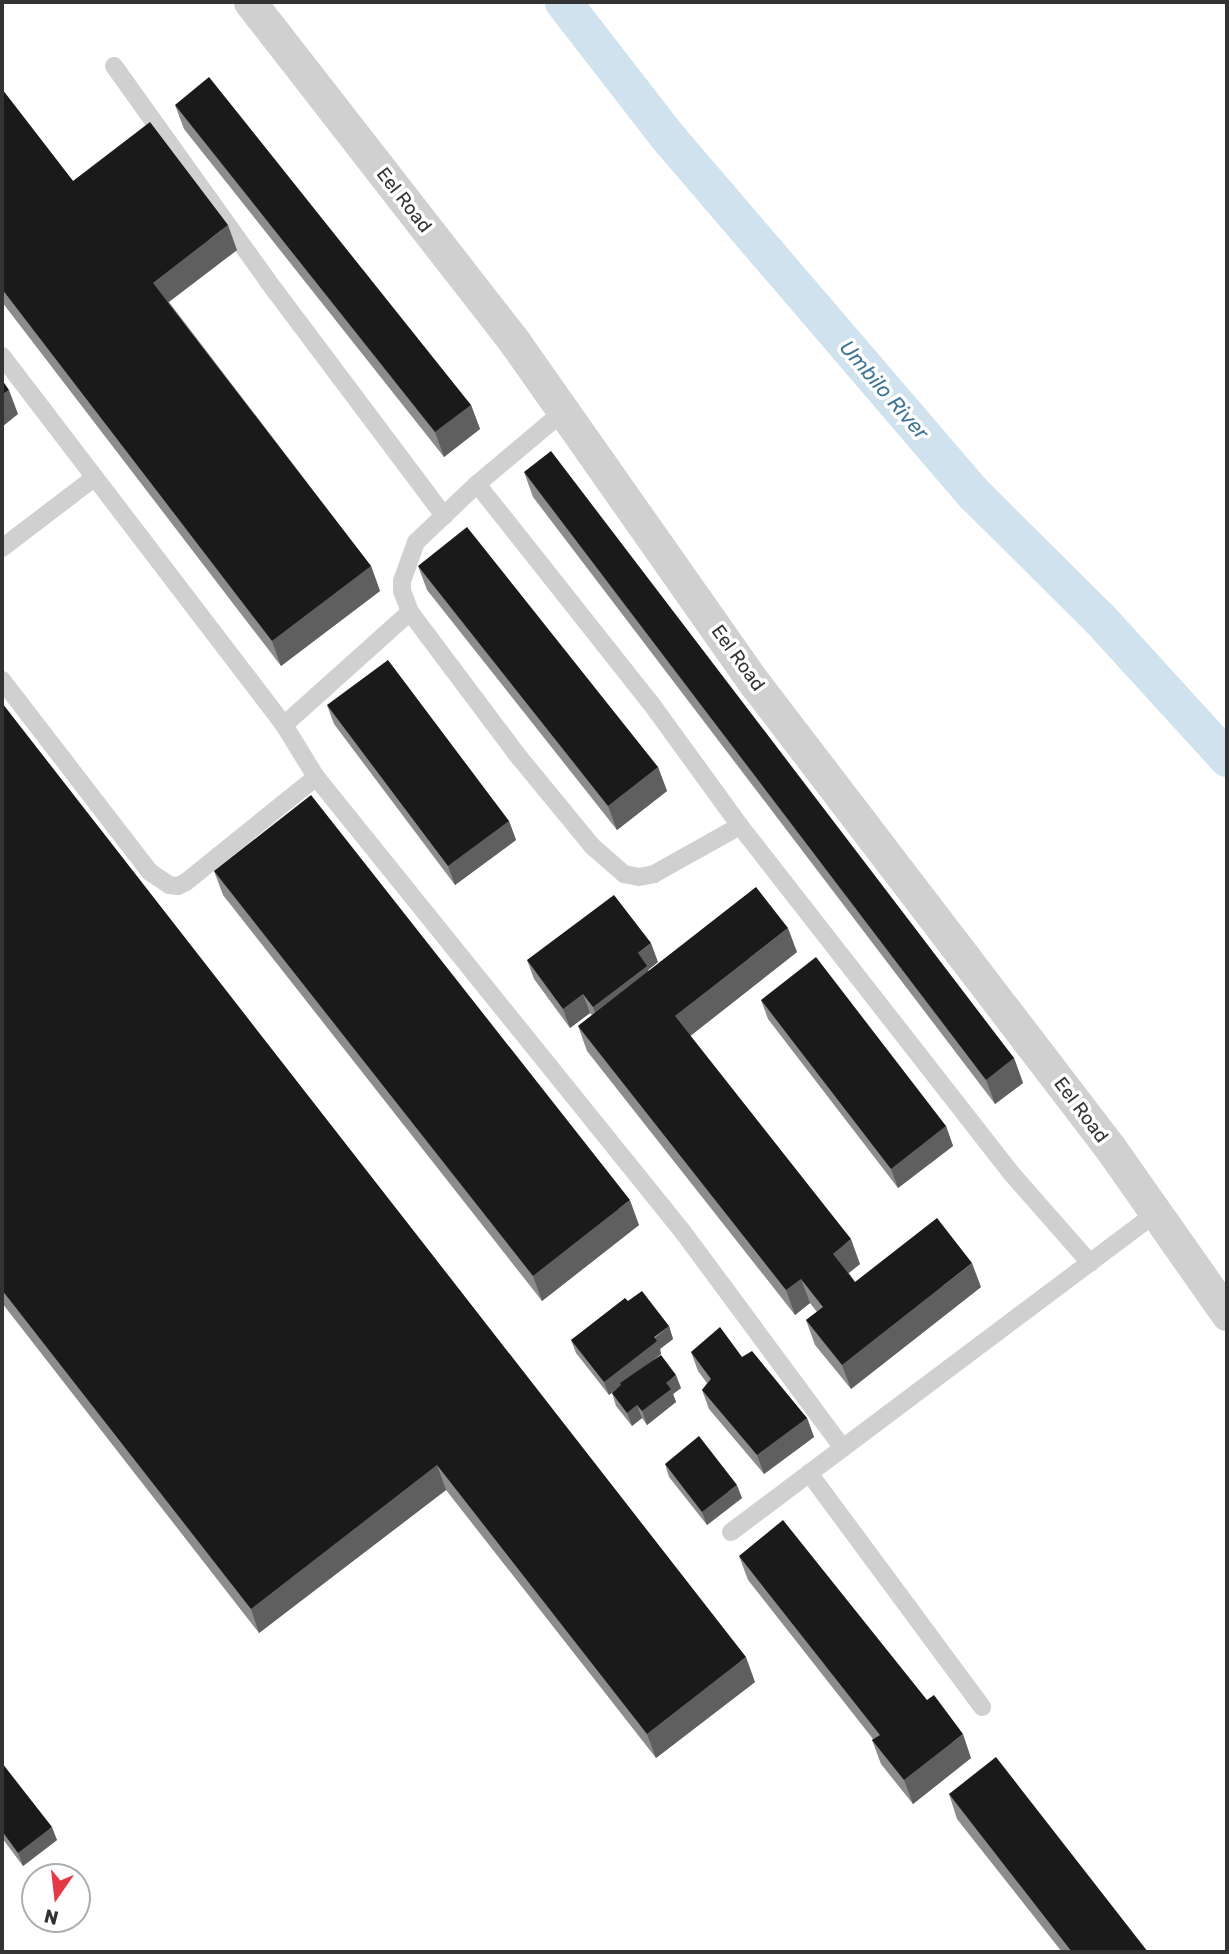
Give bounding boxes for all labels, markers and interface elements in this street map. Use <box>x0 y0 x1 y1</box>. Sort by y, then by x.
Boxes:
street label: Eel Road <box>372 163 436 237</box>
water label: Umbilo River <box>834 335 934 445</box>
street label: Eel Road <box>706 620 770 696</box>
street label: Eel Road <box>1049 1073 1113 1147</box>
north arrow <box>21 1863 91 1933</box>
text: N <box>42 1904 61 1930</box>

